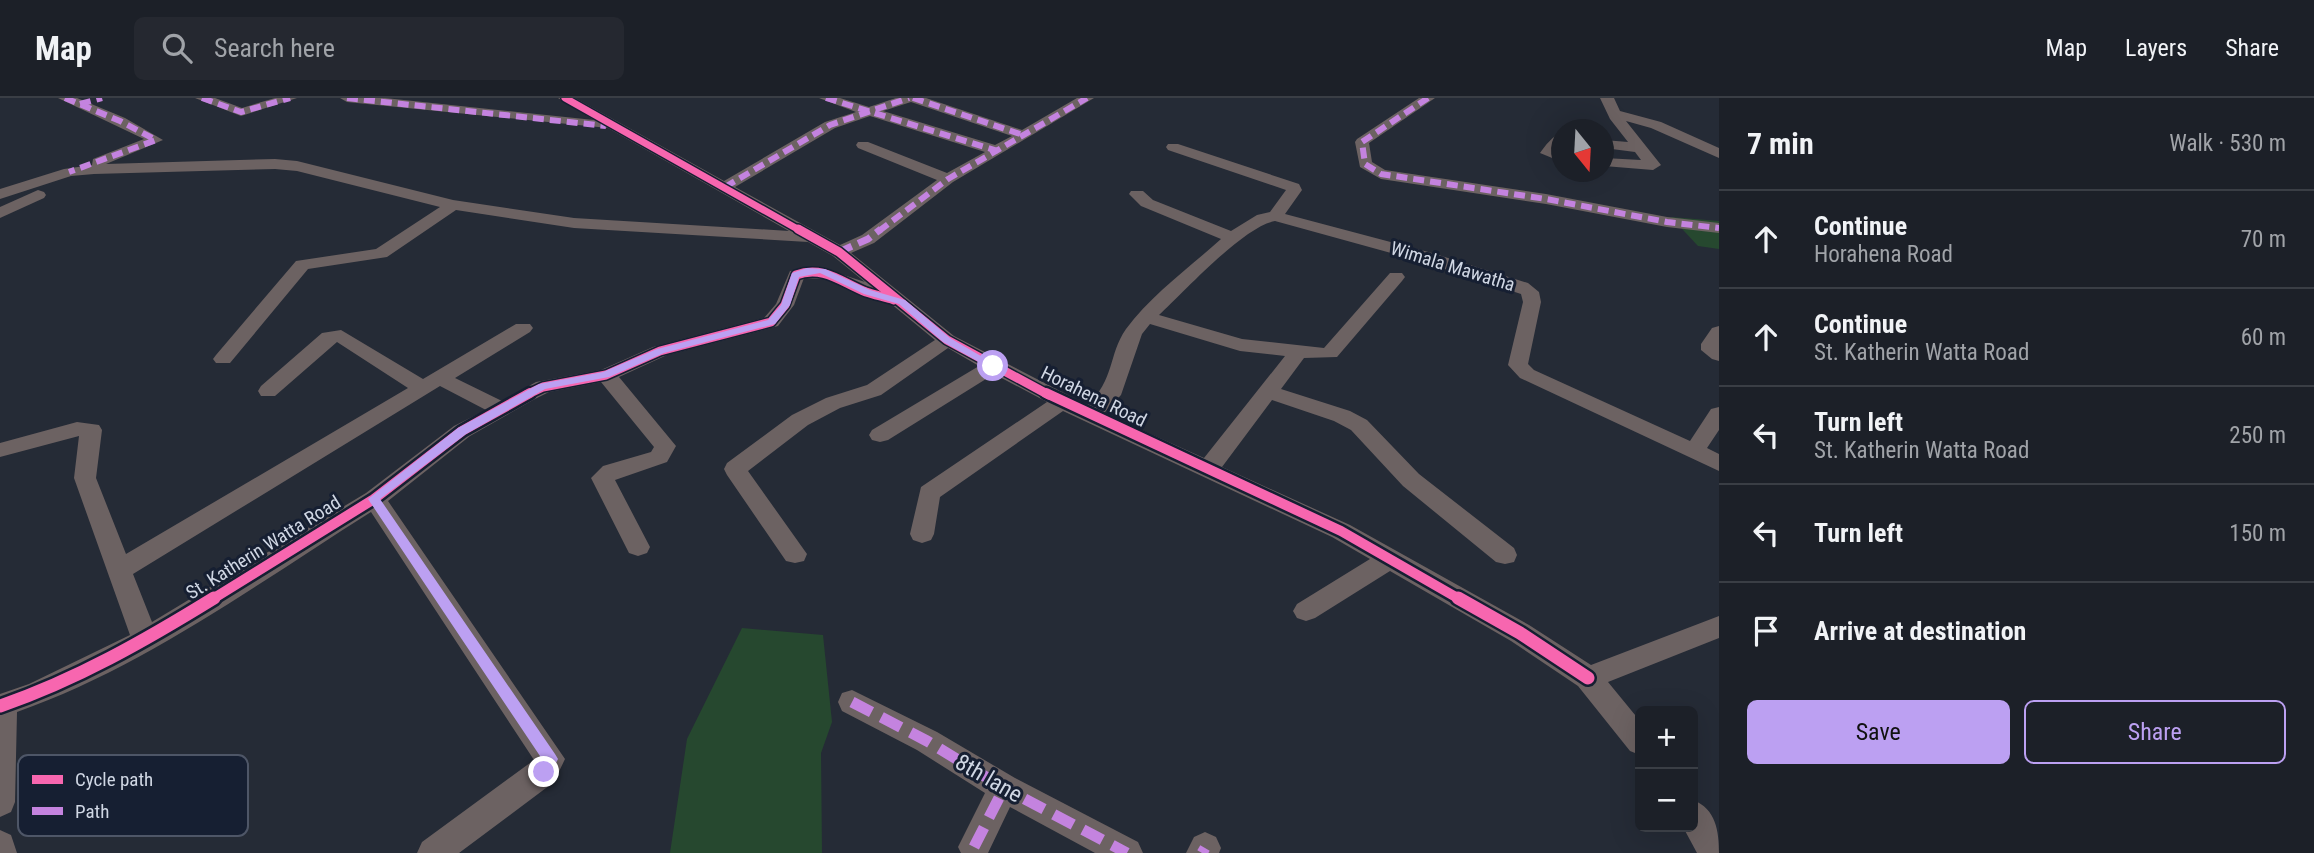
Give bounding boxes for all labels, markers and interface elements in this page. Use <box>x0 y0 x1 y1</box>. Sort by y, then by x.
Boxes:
search box <box>134 17 624 80</box>
text: Map <box>35 29 92 68</box>
icon: search <box>158 29 196 67</box>
text: Search here <box>214 33 335 63</box>
text: Map <box>2046 34 2087 62</box>
text: Layers <box>2125 34 2187 62</box>
text: Share <box>2225 34 2279 62</box>
north arrow <box>1551 119 1614 182</box>
text: 7 min <box>1747 126 1814 161</box>
text: Walk · 530 m <box>2169 130 2286 157</box>
text: Continue <box>1814 211 1907 241</box>
icon: ahead <box>1747 220 1785 258</box>
text: 70 m <box>2241 226 2286 253</box>
street label: Wimala Mawatha <box>1388 237 1518 296</box>
text: Horahena Road <box>1814 241 1953 268</box>
text: Continue <box>1814 309 1907 339</box>
icon: ahead <box>1747 318 1785 356</box>
text: 60 m <box>2241 324 2286 351</box>
text: St. Katherin Watta Road <box>1814 339 2029 366</box>
route start <box>977 350 1008 381</box>
street label: Horahena Road <box>1037 361 1150 432</box>
text: Turn left <box>1814 407 1903 437</box>
icon: left <box>1747 416 1785 454</box>
text: 250 m <box>2229 422 2286 449</box>
text: St. Katherin Watta Road <box>1814 437 2029 464</box>
street label: St. Katherin Watta Road <box>182 491 345 604</box>
icon: left <box>1747 514 1785 552</box>
text: Turn left <box>1814 518 1903 548</box>
text: 150 m <box>2229 520 2286 547</box>
icon: arrive <box>1747 612 1785 650</box>
text: Arrive at destination <box>1814 616 2026 646</box>
button: Save <box>1747 700 2010 764</box>
button: Share <box>2024 700 2286 764</box>
map controls <box>1635 706 1698 832</box>
button: + <box>1635 706 1698 769</box>
street label: 8th lane <box>950 749 1027 808</box>
legend <box>18 755 248 836</box>
route end <box>528 756 559 787</box>
text: Cycle path <box>75 768 153 791</box>
button: − <box>1635 769 1698 832</box>
text: Path <box>75 800 109 823</box>

